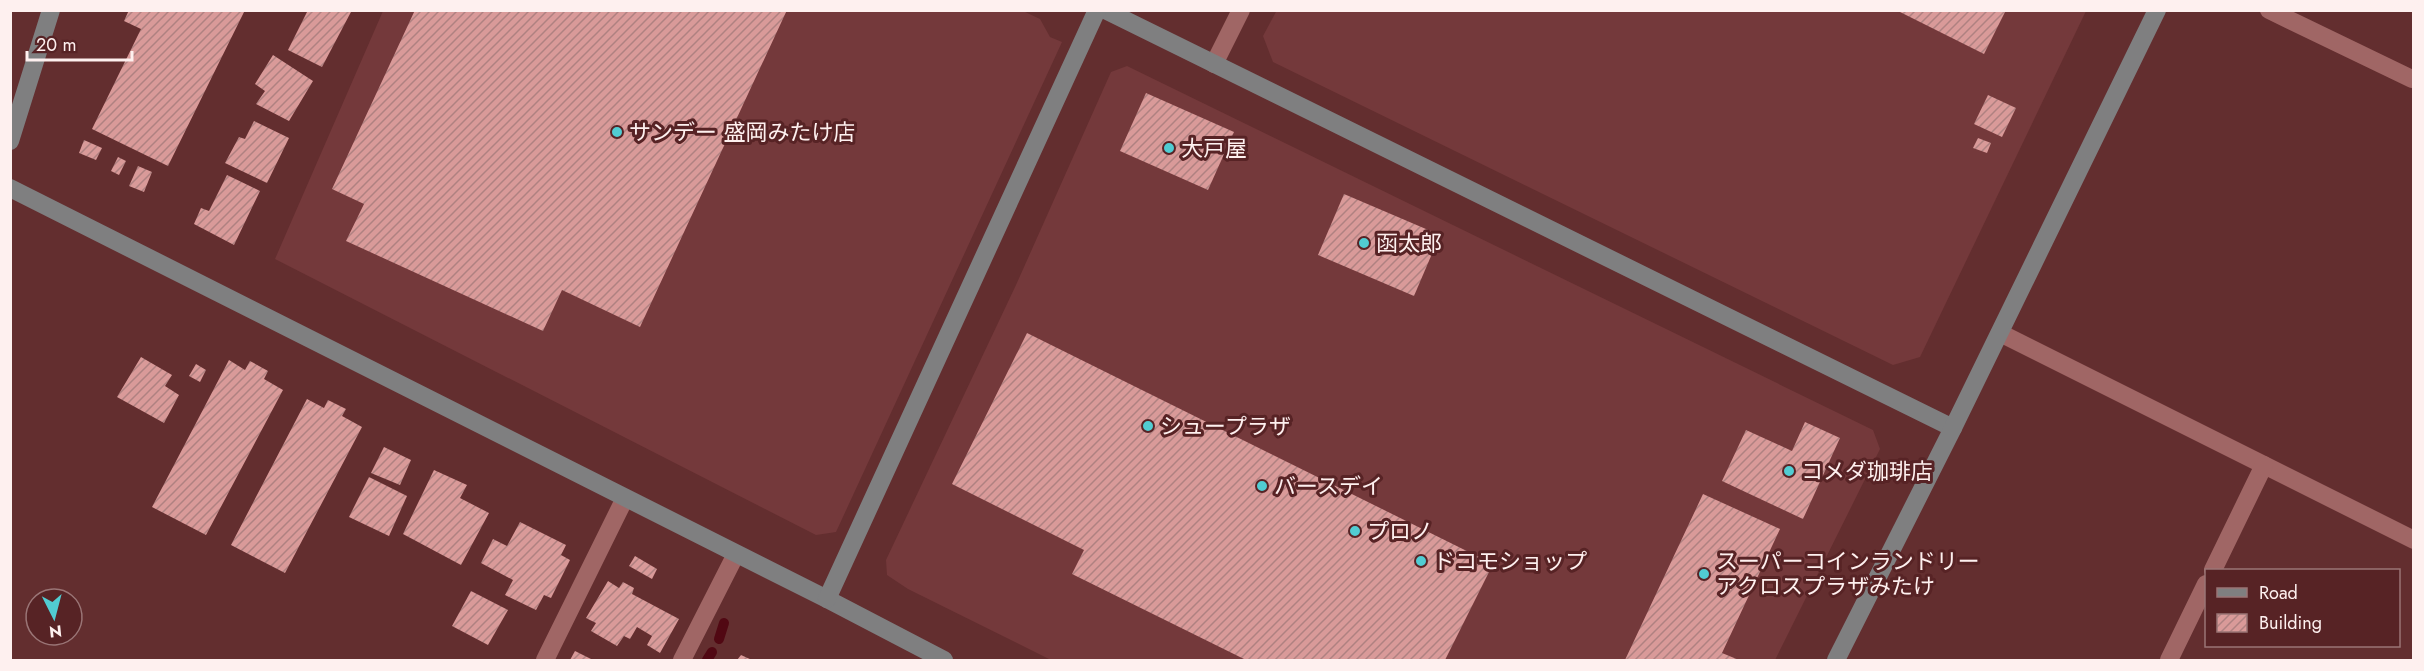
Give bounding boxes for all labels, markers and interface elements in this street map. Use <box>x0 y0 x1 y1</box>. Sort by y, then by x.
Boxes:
scale bar <box>27 24 132 62</box>
text: 20 m <box>36 32 76 58</box>
place label: サンデー 盛岡みたけ店 <box>629 116 856 148</box>
marker: サンデー 盛岡みたけ店 <box>610 125 624 139</box>
place label: 大戸屋 <box>1181 132 1247 164</box>
marker: 大戸屋 <box>1162 141 1176 155</box>
place label: 函太郎 <box>1376 227 1442 259</box>
marker: 函太郎 <box>1357 236 1371 250</box>
place label: シュープラザ <box>1160 410 1291 442</box>
marker: シュープラザ <box>1141 419 1155 433</box>
place label: コメダ珈琲店 <box>1801 455 1933 487</box>
marker: コメダ珈琲店 <box>1782 464 1796 478</box>
place label: バースデイ <box>1274 470 1383 502</box>
marker: バースデイ <box>1255 479 1269 493</box>
place label: プロノ <box>1367 515 1433 547</box>
marker: プロノ <box>1348 524 1362 538</box>
place label: ドコモショップ <box>1433 545 1587 577</box>
place label: スーパーコインランドリー アクロスプラザみたけ <box>1716 545 1980 602</box>
marker: ドコモショップ <box>1414 554 1428 568</box>
marker: スーパーコインランドリー アクロスプラザみたけ <box>1697 567 1711 581</box>
legend <box>2205 569 2400 647</box>
text: Road <box>2259 580 2298 606</box>
north arrow <box>24 587 84 647</box>
text: Building <box>2259 610 2322 636</box>
text: N <box>48 619 63 644</box>

